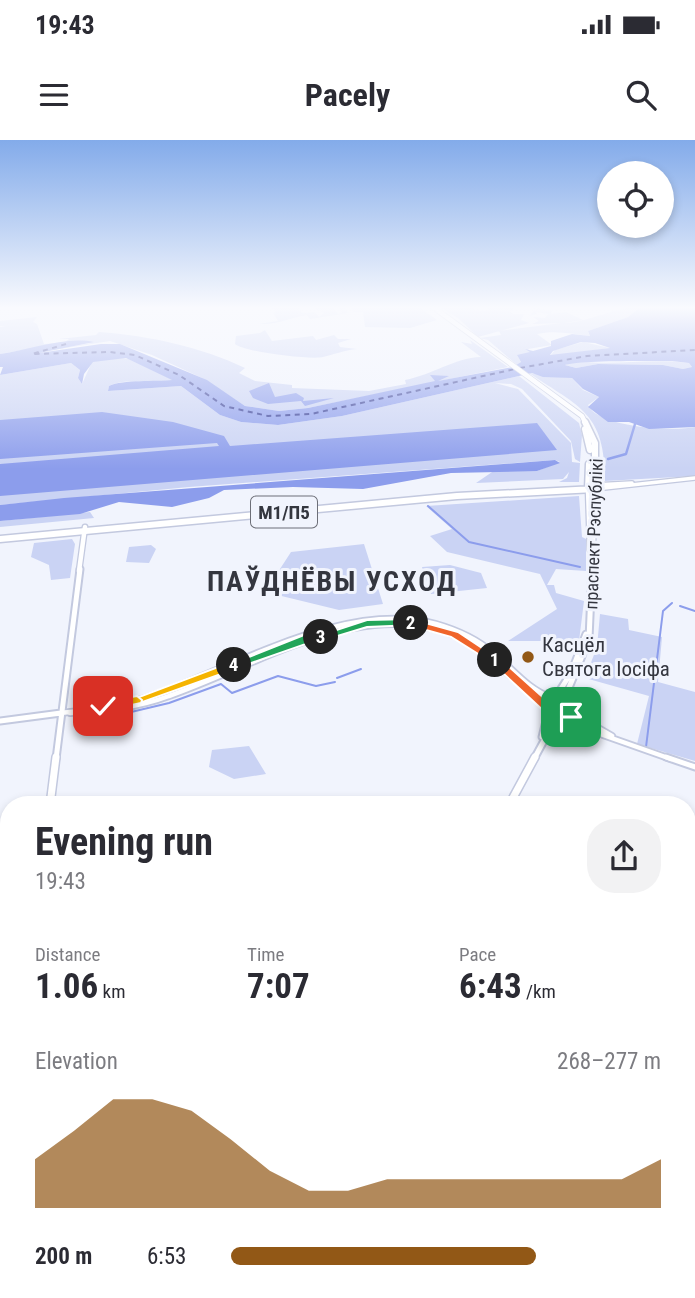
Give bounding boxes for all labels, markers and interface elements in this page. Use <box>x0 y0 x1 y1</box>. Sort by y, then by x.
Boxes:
text: 19:43 <box>35 10 95 40</box>
icon: menu <box>35 76 73 114</box>
text: Pacely <box>305 76 390 114</box>
icon: search <box>622 76 660 114</box>
map controls <box>597 161 674 238</box>
button: locate <box>597 161 674 238</box>
street label: праспект Рэспублікі <box>580 458 607 610</box>
road number: М1/П5 <box>251 496 317 528</box>
district label: ПАЎДНЁВЫ УСХОД <box>207 565 457 598</box>
pin: 2 <box>394 606 428 640</box>
text: 2 <box>406 611 415 634</box>
pin: 3 <box>304 620 338 654</box>
text: 3 <box>316 625 325 648</box>
place label: Касцёл Святога Іосіфа <box>542 633 670 681</box>
pin: 1 <box>477 643 512 678</box>
pin: 4 <box>216 648 252 682</box>
text: 1 <box>490 648 499 671</box>
marker: Касцёл Святога Іосіфа <box>520 649 536 665</box>
text: 4 <box>229 653 238 676</box>
pin <box>73 676 133 736</box>
icon: check <box>84 687 122 725</box>
pin <box>541 687 601 747</box>
icon: arrive <box>552 698 590 736</box>
button: share <box>587 819 661 893</box>
text: Evening run <box>35 820 213 864</box>
text: 19:43 <box>35 868 86 895</box>
text: Distance <box>35 943 100 966</box>
text: Time <box>247 943 284 966</box>
text: Pace <box>459 943 496 966</box>
text: 1.06 <box>35 966 98 1007</box>
text: 7:07 <box>247 966 310 1007</box>
text: 6:43 <box>459 966 522 1007</box>
text: km <box>98 980 125 1003</box>
text: /km <box>522 980 556 1003</box>
text: Elevation <box>35 1048 118 1075</box>
text: 268–277 m <box>557 1048 661 1075</box>
text: 200 m <box>35 1243 92 1270</box>
text: 6:53 <box>147 1243 186 1270</box>

